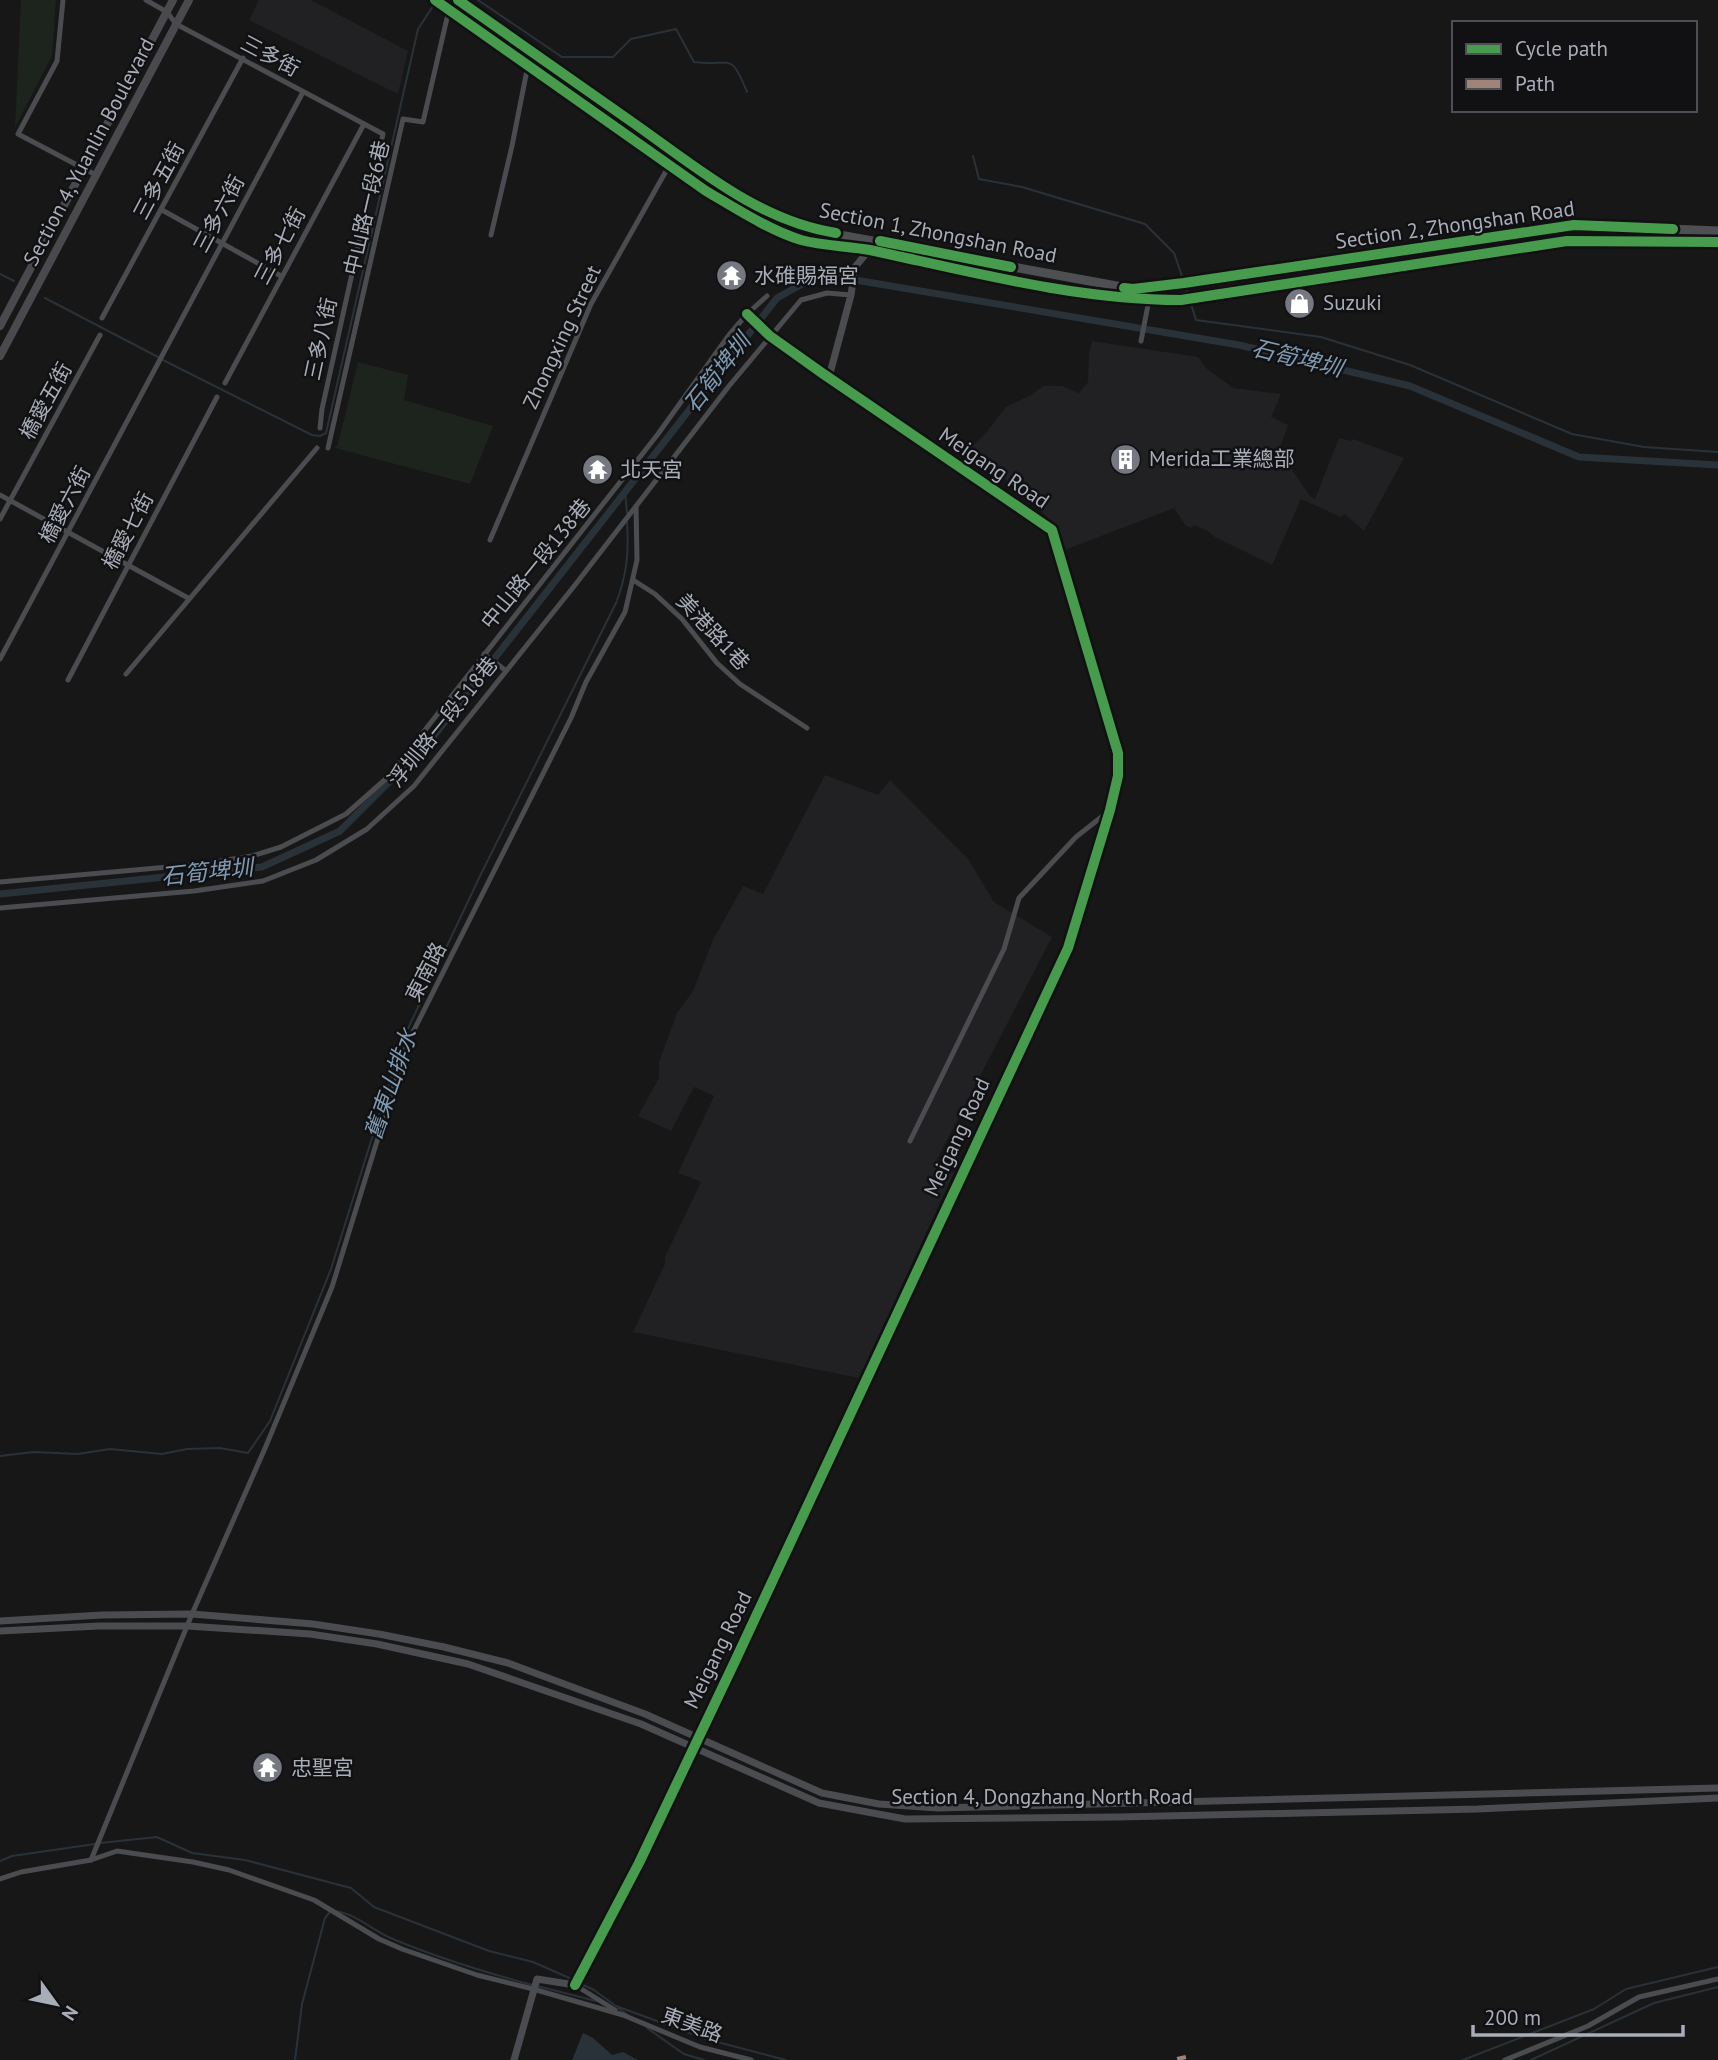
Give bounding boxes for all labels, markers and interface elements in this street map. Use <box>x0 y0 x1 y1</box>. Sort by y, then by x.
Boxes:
legend <box>1452 21 1697 112</box>
street label: 三多街 <box>236 29 304 82</box>
street label: Section 4, Yuanlin Boulevard <box>17 33 160 270</box>
text: Cycle path <box>1515 35 1608 62</box>
text: Path <box>1515 70 1555 97</box>
street label: 三多五街 <box>127 137 190 224</box>
street label: 中山路一段6巷 <box>338 138 395 278</box>
street label: 三多六街 <box>187 170 250 257</box>
street label: Section 2, Zhongshan Road <box>1334 194 1576 255</box>
street label: Section 1, Zhongshan Road <box>817 196 1059 269</box>
street label: 三多七街 <box>248 202 311 289</box>
temple icon: 水碓賜福宮 <box>714 259 748 293</box>
street label: Zhongxing Street <box>516 261 607 413</box>
place label: 水碓賜福宮 <box>754 262 859 289</box>
shop icon: Suzuki <box>1283 286 1317 320</box>
place label: Suzuki <box>1323 289 1382 316</box>
street label: 三多八街 <box>299 295 342 383</box>
water label: 石筍埤圳 <box>677 325 758 418</box>
water label: 石筍埤圳 <box>1249 332 1348 383</box>
street label: 橋愛五街 <box>13 357 78 444</box>
street label: Meigang Road <box>934 421 1055 514</box>
building icon: Merida工業總部 <box>1109 442 1143 476</box>
place label: Merida工業總部 <box>1149 445 1295 472</box>
temple icon: 北天宮 <box>580 453 614 487</box>
place label: 北天宮 <box>620 456 683 483</box>
street label: 橋愛六街 <box>33 461 96 548</box>
street label: 橋愛七街 <box>96 487 159 574</box>
street label: 中山路一段138巷 <box>475 493 597 634</box>
street label: 美港路1巷 <box>671 588 756 676</box>
street label: 浮圳路一段518巷 <box>382 651 504 792</box>
water label: 石筍埤圳 <box>160 852 257 891</box>
street label: 東南路 <box>399 938 452 1006</box>
water label: 舊東山排水 <box>358 1024 423 1143</box>
street label: Meigang Road <box>917 1073 996 1200</box>
street label: Meigang Road <box>677 1587 758 1713</box>
temple icon: 忠聖宮 <box>251 1751 285 1785</box>
place label: 忠聖宮 <box>291 1754 354 1781</box>
street label: Section 4, Dongzhang North Road <box>891 1783 1193 1810</box>
north arrow <box>21 1969 91 2039</box>
scale bar <box>1473 1994 1683 2038</box>
text: N <box>57 2001 84 2025</box>
street label: 東美路 <box>658 2001 726 2048</box>
text: 200 m <box>1484 2004 1541 2031</box>

